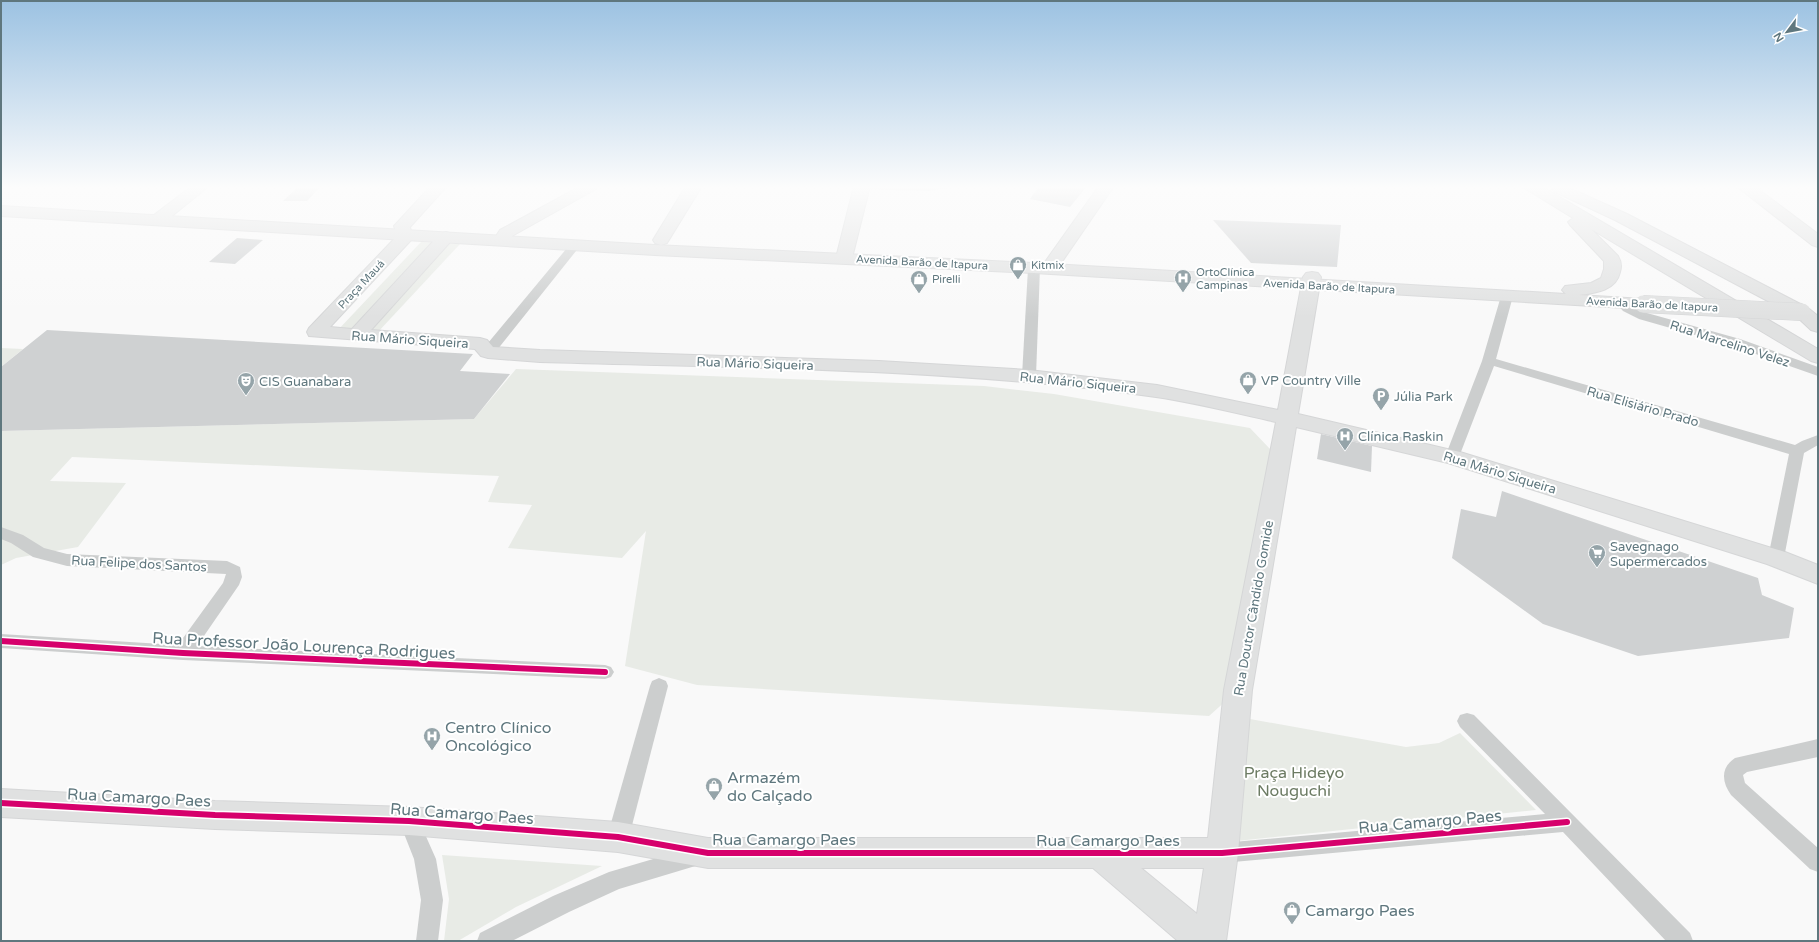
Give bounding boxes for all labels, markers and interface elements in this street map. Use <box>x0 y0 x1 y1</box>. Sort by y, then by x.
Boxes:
north arrow <box>1767 12 1807 52</box>
text: N <box>1771 30 1787 44</box>
street label: Avenida Barão de Itapura <box>856 253 988 272</box>
shop icon: Kitmix <box>1008 255 1028 280</box>
street label: Praça Mauá <box>335 257 387 312</box>
place label: Kitmix <box>1031 259 1064 272</box>
place label: OrtoClínica Campinas <box>1196 266 1254 292</box>
hospital icon: OrtoClínica Campinas <box>1173 268 1193 293</box>
shop icon: Pirelli <box>909 269 929 294</box>
place label: Pirelli <box>932 273 961 286</box>
street label: Avenida Barão de Itapura <box>1263 277 1395 296</box>
street label: Avenida Barão de Itapura <box>1586 295 1718 314</box>
street label: Rua Marcelino Velez <box>1668 317 1792 371</box>
street label: Rua Mário Siqueira <box>351 328 469 352</box>
street label: Rua Mário Siqueira <box>696 354 814 374</box>
street label: Rua Mário Siqueira <box>1019 369 1137 397</box>
shop icon: VP Country Ville <box>1238 370 1258 395</box>
theatre icon: CIS Guanabara <box>236 371 256 396</box>
place label: VP Country Ville <box>1261 373 1361 389</box>
place label: CIS Guanabara <box>259 374 351 390</box>
street label: Rua Elisiário Prado <box>1585 383 1701 431</box>
parking icon: Júlia Park <box>1371 386 1391 411</box>
place label: Júlia Park <box>1394 389 1453 405</box>
hospital icon: Clínica Raskin <box>1335 426 1355 451</box>
place label: Clínica Raskin <box>1358 429 1443 445</box>
street label: Rua Mário Siqueira <box>1441 448 1558 498</box>
street label: Rua Doutor Cândido Gomide <box>1231 519 1277 697</box>
place label: Savegnago Supermercados <box>1610 539 1707 570</box>
supermarket icon: Savegnago Supermercados <box>1587 543 1607 568</box>
street label: Rua Felipe dos Santos <box>71 552 207 576</box>
street label: Rua Professor João Lourença Rodrigues <box>152 628 456 664</box>
place label: Centro Clínico Oncológico <box>445 718 551 756</box>
hospital icon: Centro Clínico Oncológico <box>422 726 442 751</box>
park label: Praça Hideyo Nouguchi <box>1244 763 1344 801</box>
place label: Armazém do Calçado <box>727 768 812 806</box>
shop icon: Armazém do Calçado <box>704 776 724 801</box>
street label: Rua Camargo Paes <box>67 784 211 812</box>
street label: Rua Camargo Paes <box>389 799 534 829</box>
street label: Rua Camargo Paes <box>1357 806 1503 838</box>
street label: Rua Camargo Paes <box>712 830 856 850</box>
street label: Rua Camargo Paes <box>1036 831 1180 851</box>
shop icon: Camargo Paes <box>1282 900 1302 925</box>
place label: Camargo Paes <box>1305 901 1415 921</box>

